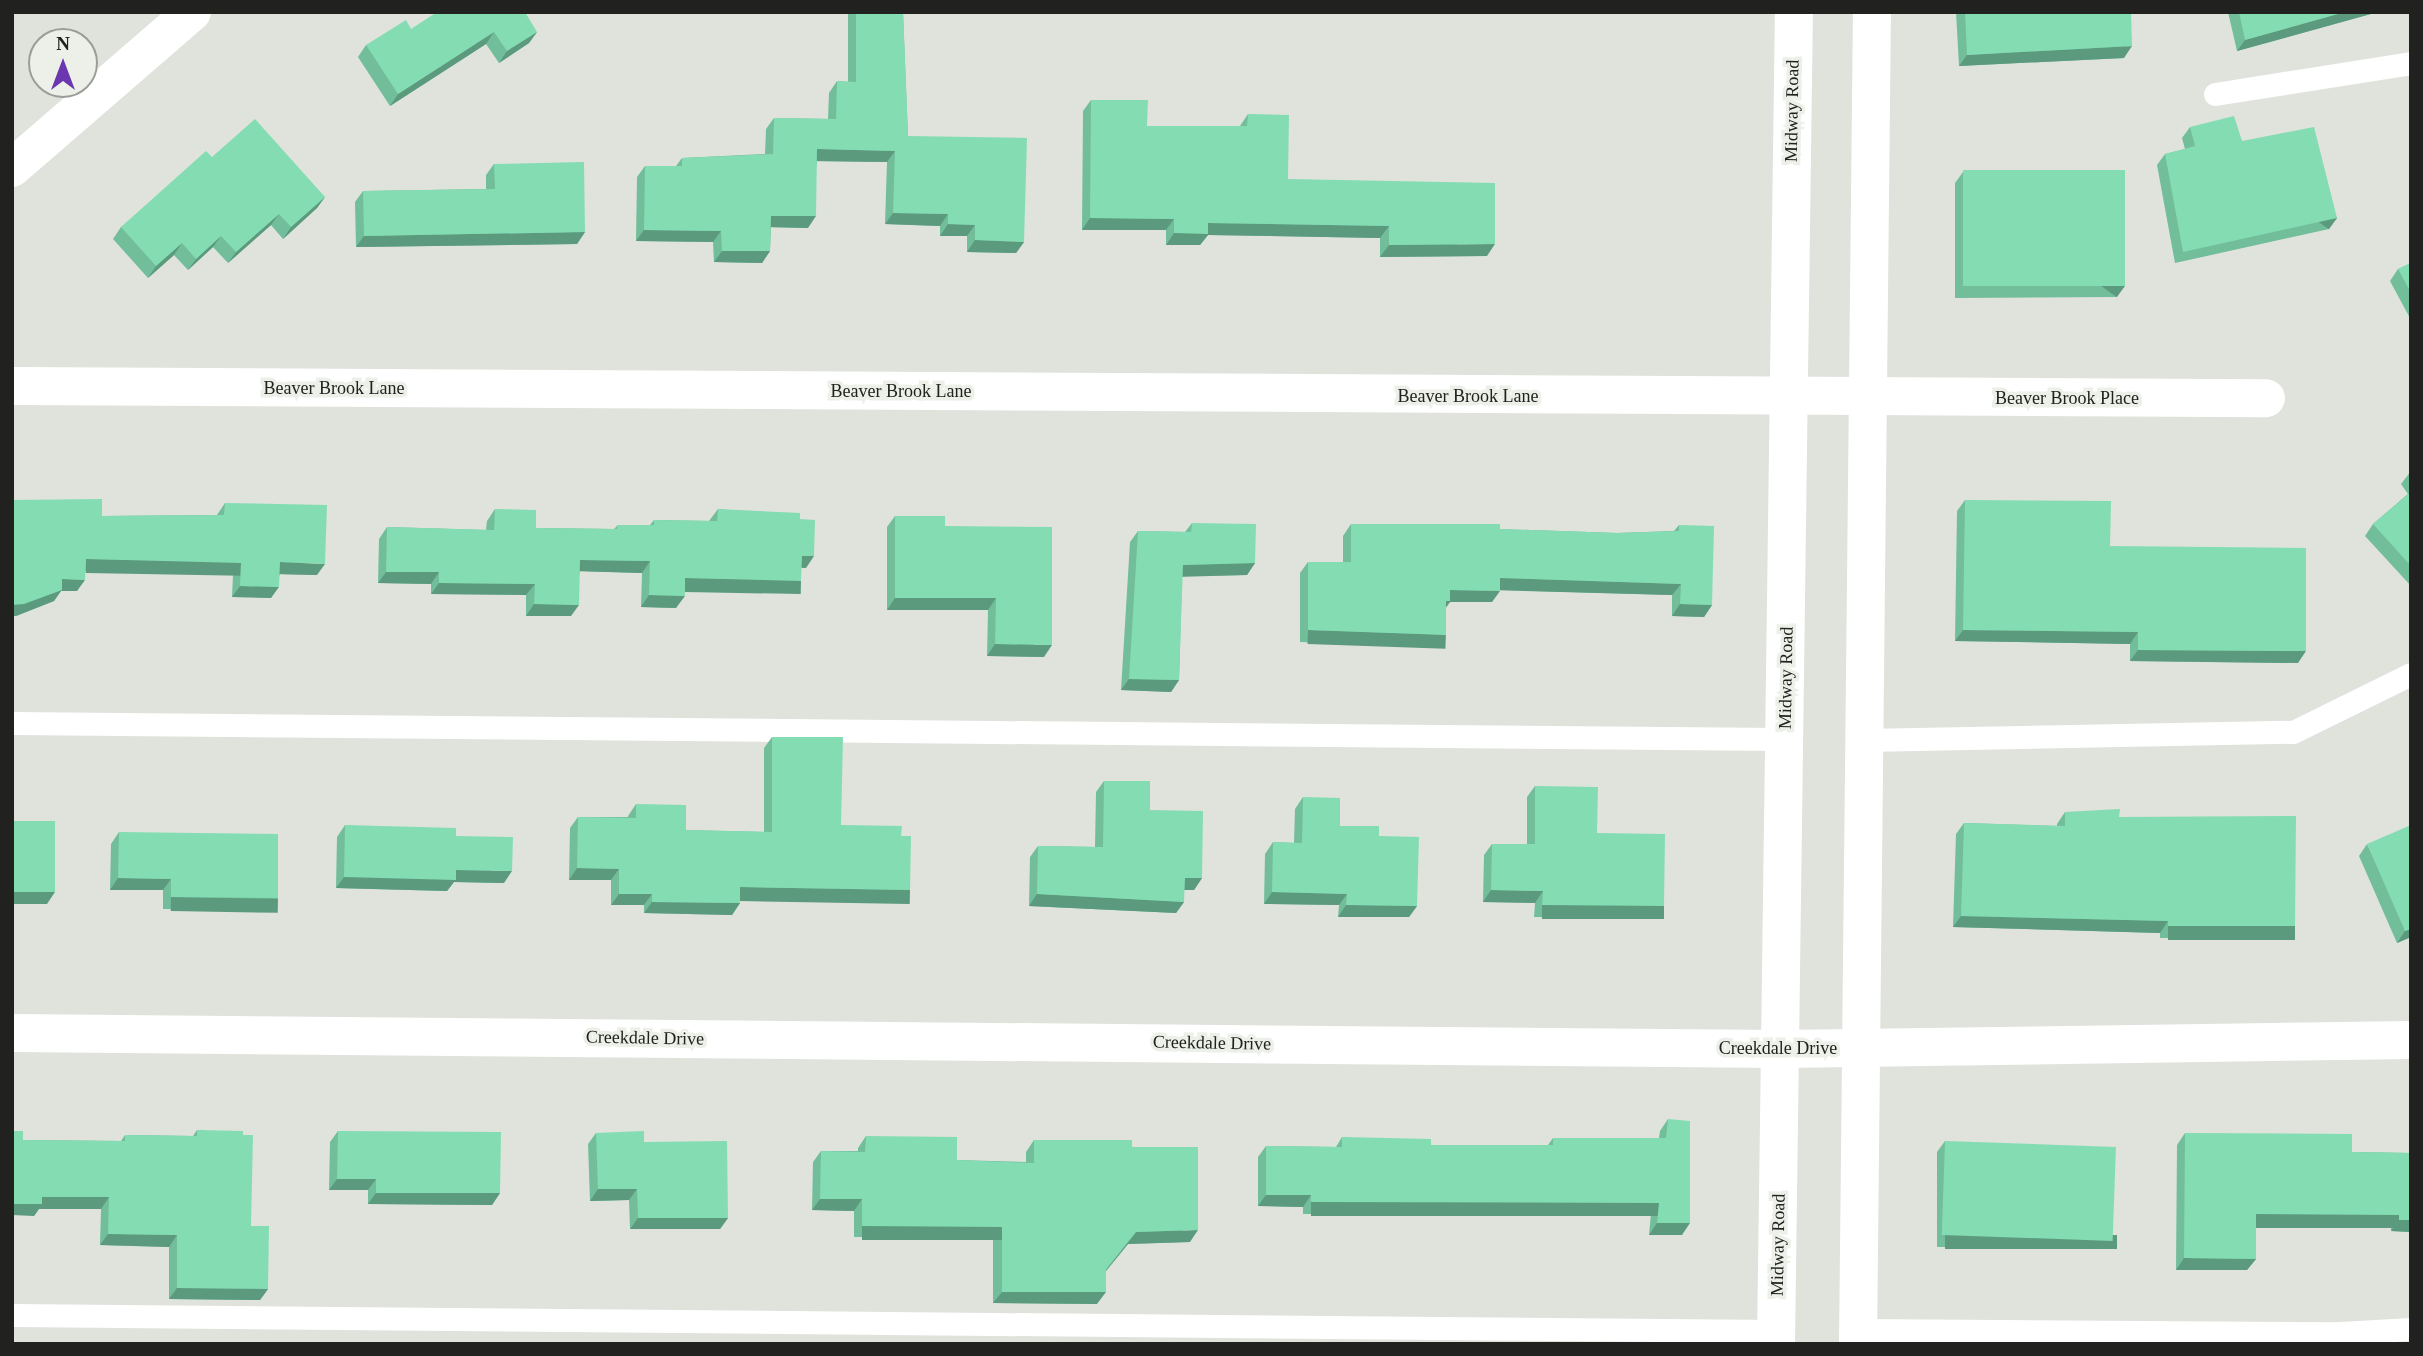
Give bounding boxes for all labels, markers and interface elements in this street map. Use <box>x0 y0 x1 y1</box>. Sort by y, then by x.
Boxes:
north arrow <box>28 28 98 98</box>
text: N <box>56 33 70 54</box>
street label: Midway Road <box>1780 60 1804 162</box>
street label: Beaver Brook Lane <box>264 377 404 399</box>
street label: Beaver Brook Lane <box>831 380 971 402</box>
street label: Beaver Brook Lane <box>1398 385 1538 407</box>
street label: Beaver Brook Place <box>1995 387 2139 409</box>
street label: Midway Road <box>1774 627 1798 729</box>
street label: Creekdale Drive <box>586 1026 704 1050</box>
street label: Creekdale Drive <box>1153 1031 1271 1055</box>
street label: Creekdale Drive <box>1719 1037 1837 1059</box>
street label: Midway Road <box>1766 1194 1790 1296</box>

